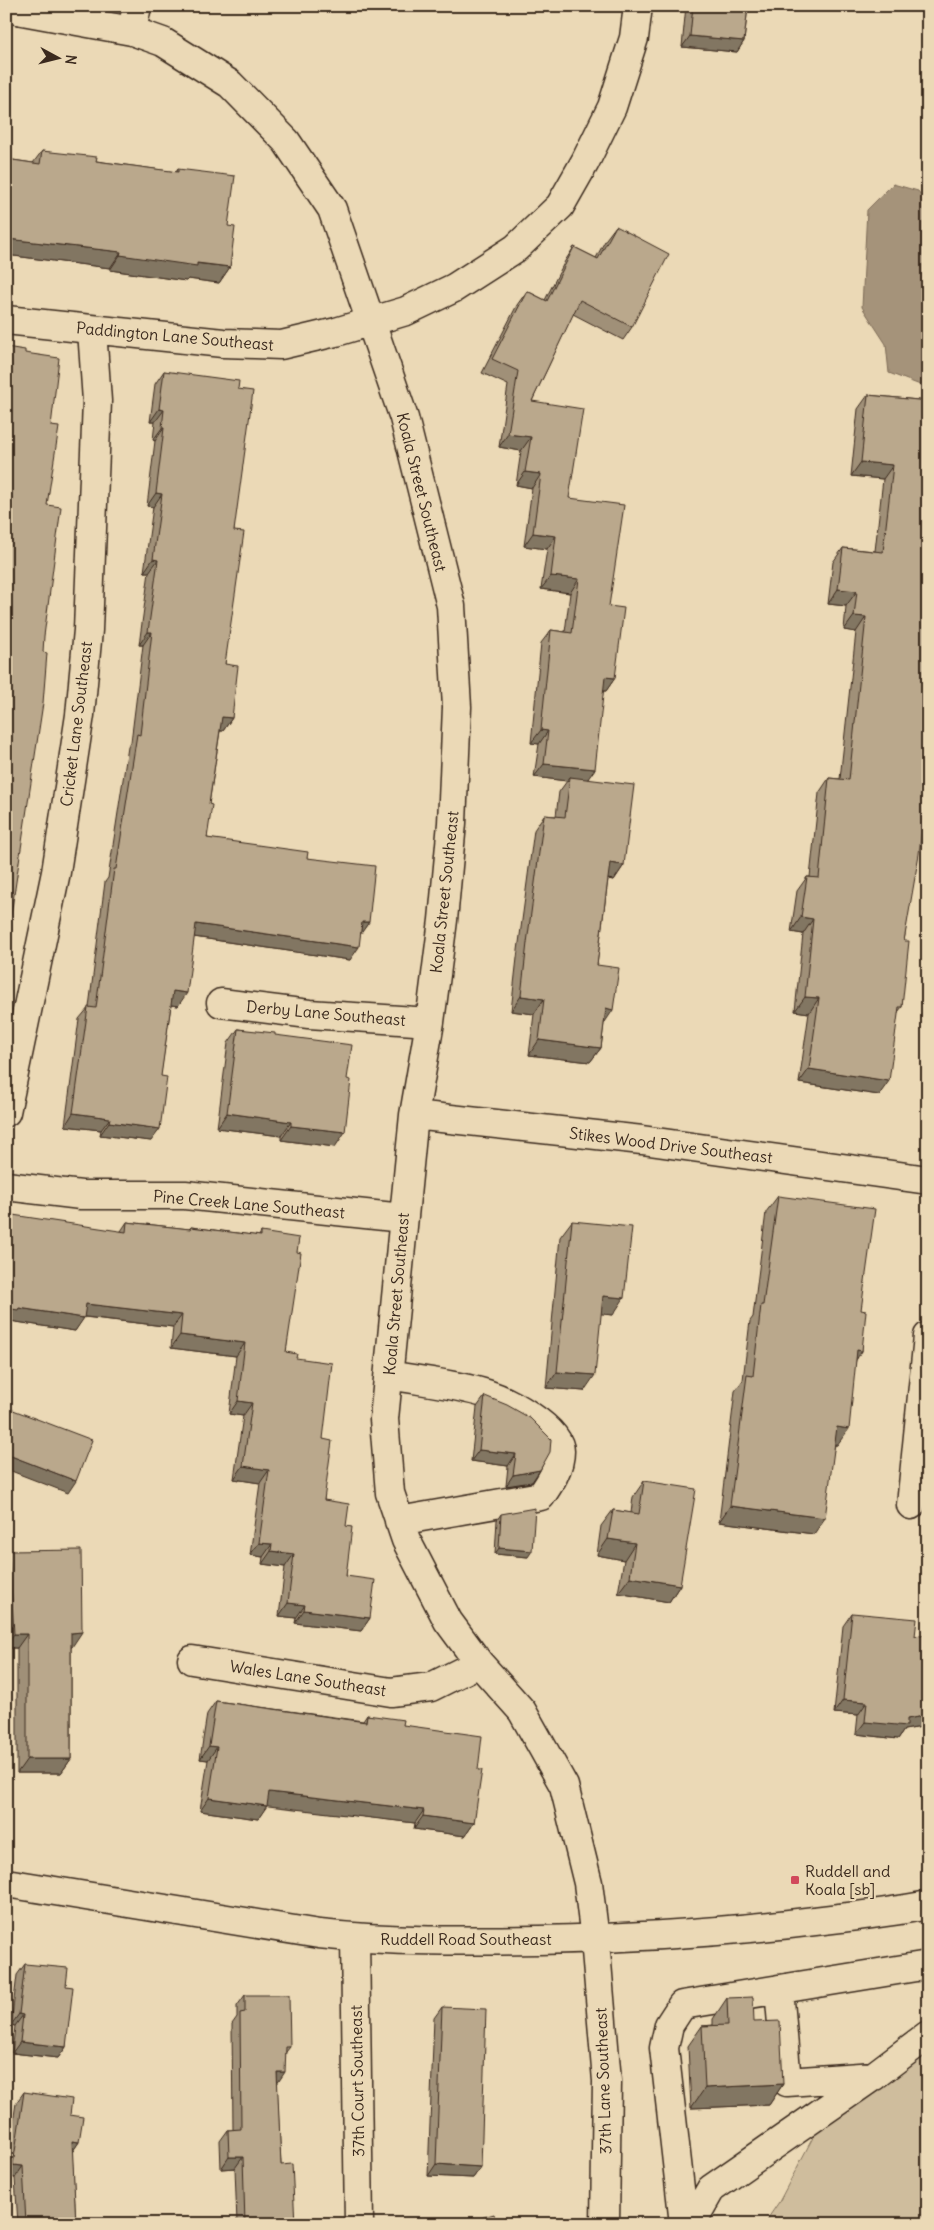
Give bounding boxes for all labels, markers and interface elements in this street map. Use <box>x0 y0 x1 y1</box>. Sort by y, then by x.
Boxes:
north arrow <box>32 32 82 82</box>
text: N <box>61 54 80 65</box>
street label: Paddington Lane Southeast <box>75 317 275 355</box>
street label: Koala Street Southeast <box>393 410 452 574</box>
street label: Cricket Lane Southeast <box>56 640 96 808</box>
street label: Koala Street Southeast <box>426 809 463 974</box>
street label: Derby Lane Southeast <box>245 996 407 1030</box>
street label: Stikes Wood Drive Southeast <box>568 1123 774 1167</box>
street label: Pine Creek Lane Southeast <box>152 1186 346 1222</box>
street label: Koala Street Southeast <box>379 1211 413 1376</box>
street label: Wales Lane Southeast <box>228 1656 388 1700</box>
place label: Ruddell and Koala [sb] <box>805 1861 891 1899</box>
marker: Ruddell and Koala [sb] <box>789 1874 801 1886</box>
street label: Ruddell Road Southeast <box>380 1929 552 1949</box>
street label: 37th Court Southeast <box>346 2004 368 2157</box>
street label: 37th Lane Southeast <box>590 2007 616 2155</box>

